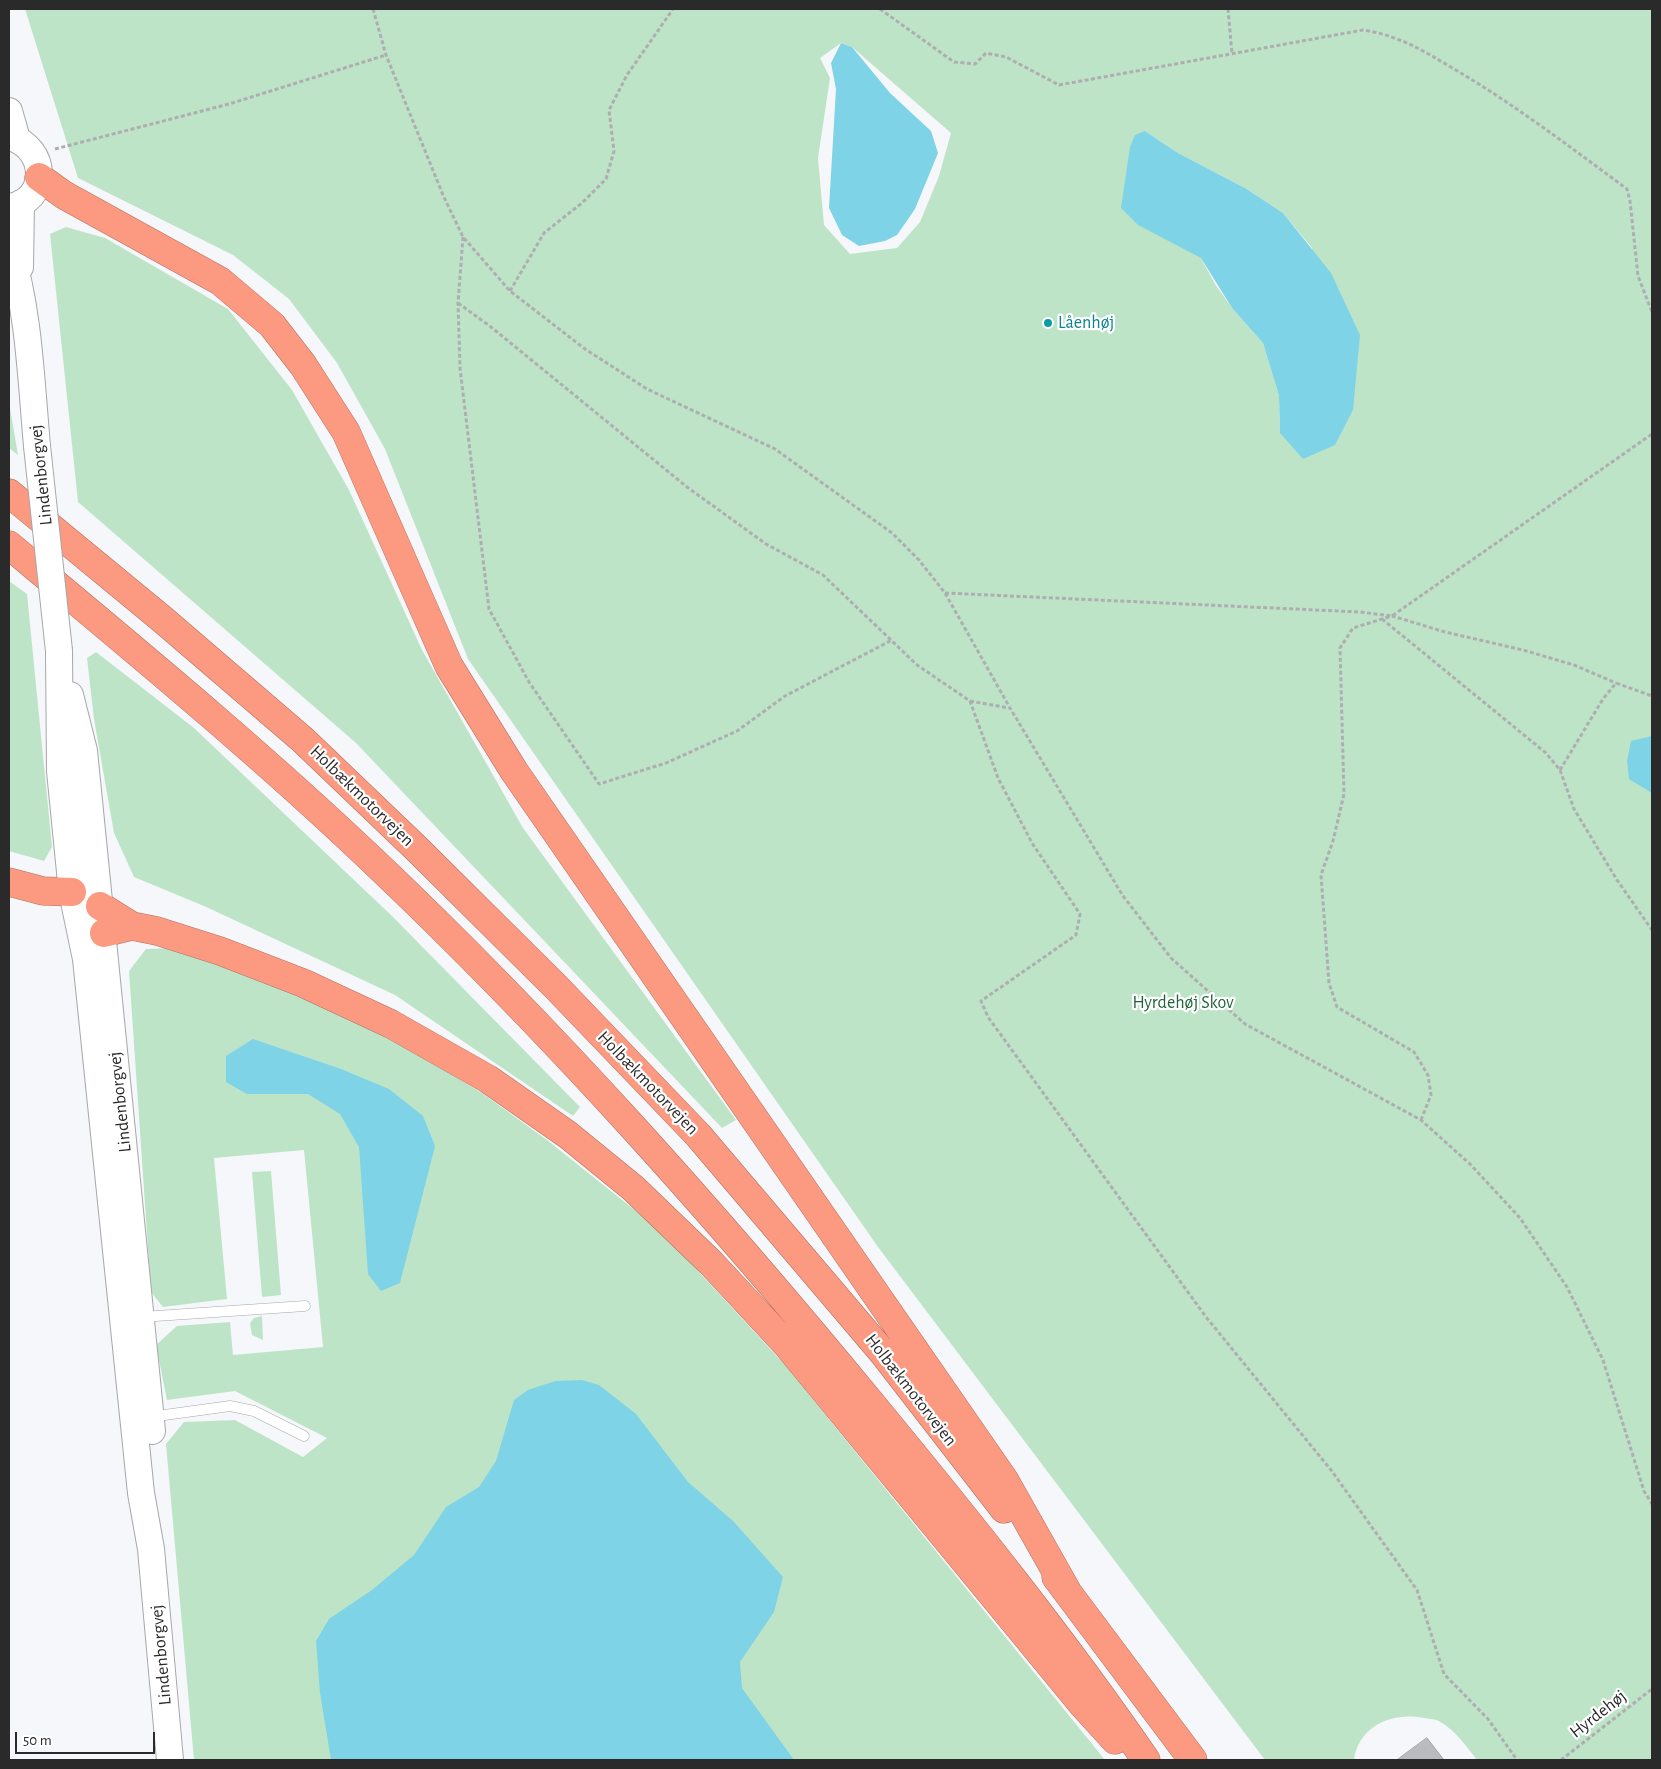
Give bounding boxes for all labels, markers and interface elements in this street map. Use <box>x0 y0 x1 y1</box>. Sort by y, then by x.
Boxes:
place label: Låenhøj <box>1058 312 1114 334</box>
marker: Låenhøj <box>1042 317 1054 329</box>
street label: Lindenborgvej <box>25 424 57 526</box>
street label: Holbækmotorvejen <box>305 741 419 851</box>
park label: Hyrdehøj Skov <box>1132 992 1234 1014</box>
street label: Holbækmotorvejen <box>593 1026 703 1140</box>
street label: Lindenborgvej <box>104 1051 136 1153</box>
street label: Holbækmotorvejen <box>861 1330 961 1450</box>
street label: Lindenborgvej <box>146 1604 176 1706</box>
street label: Hyrdehøj <box>1565 1685 1631 1743</box>
scale bar <box>18 1722 158 1754</box>
text: 50 m <box>23 1733 52 1748</box>

